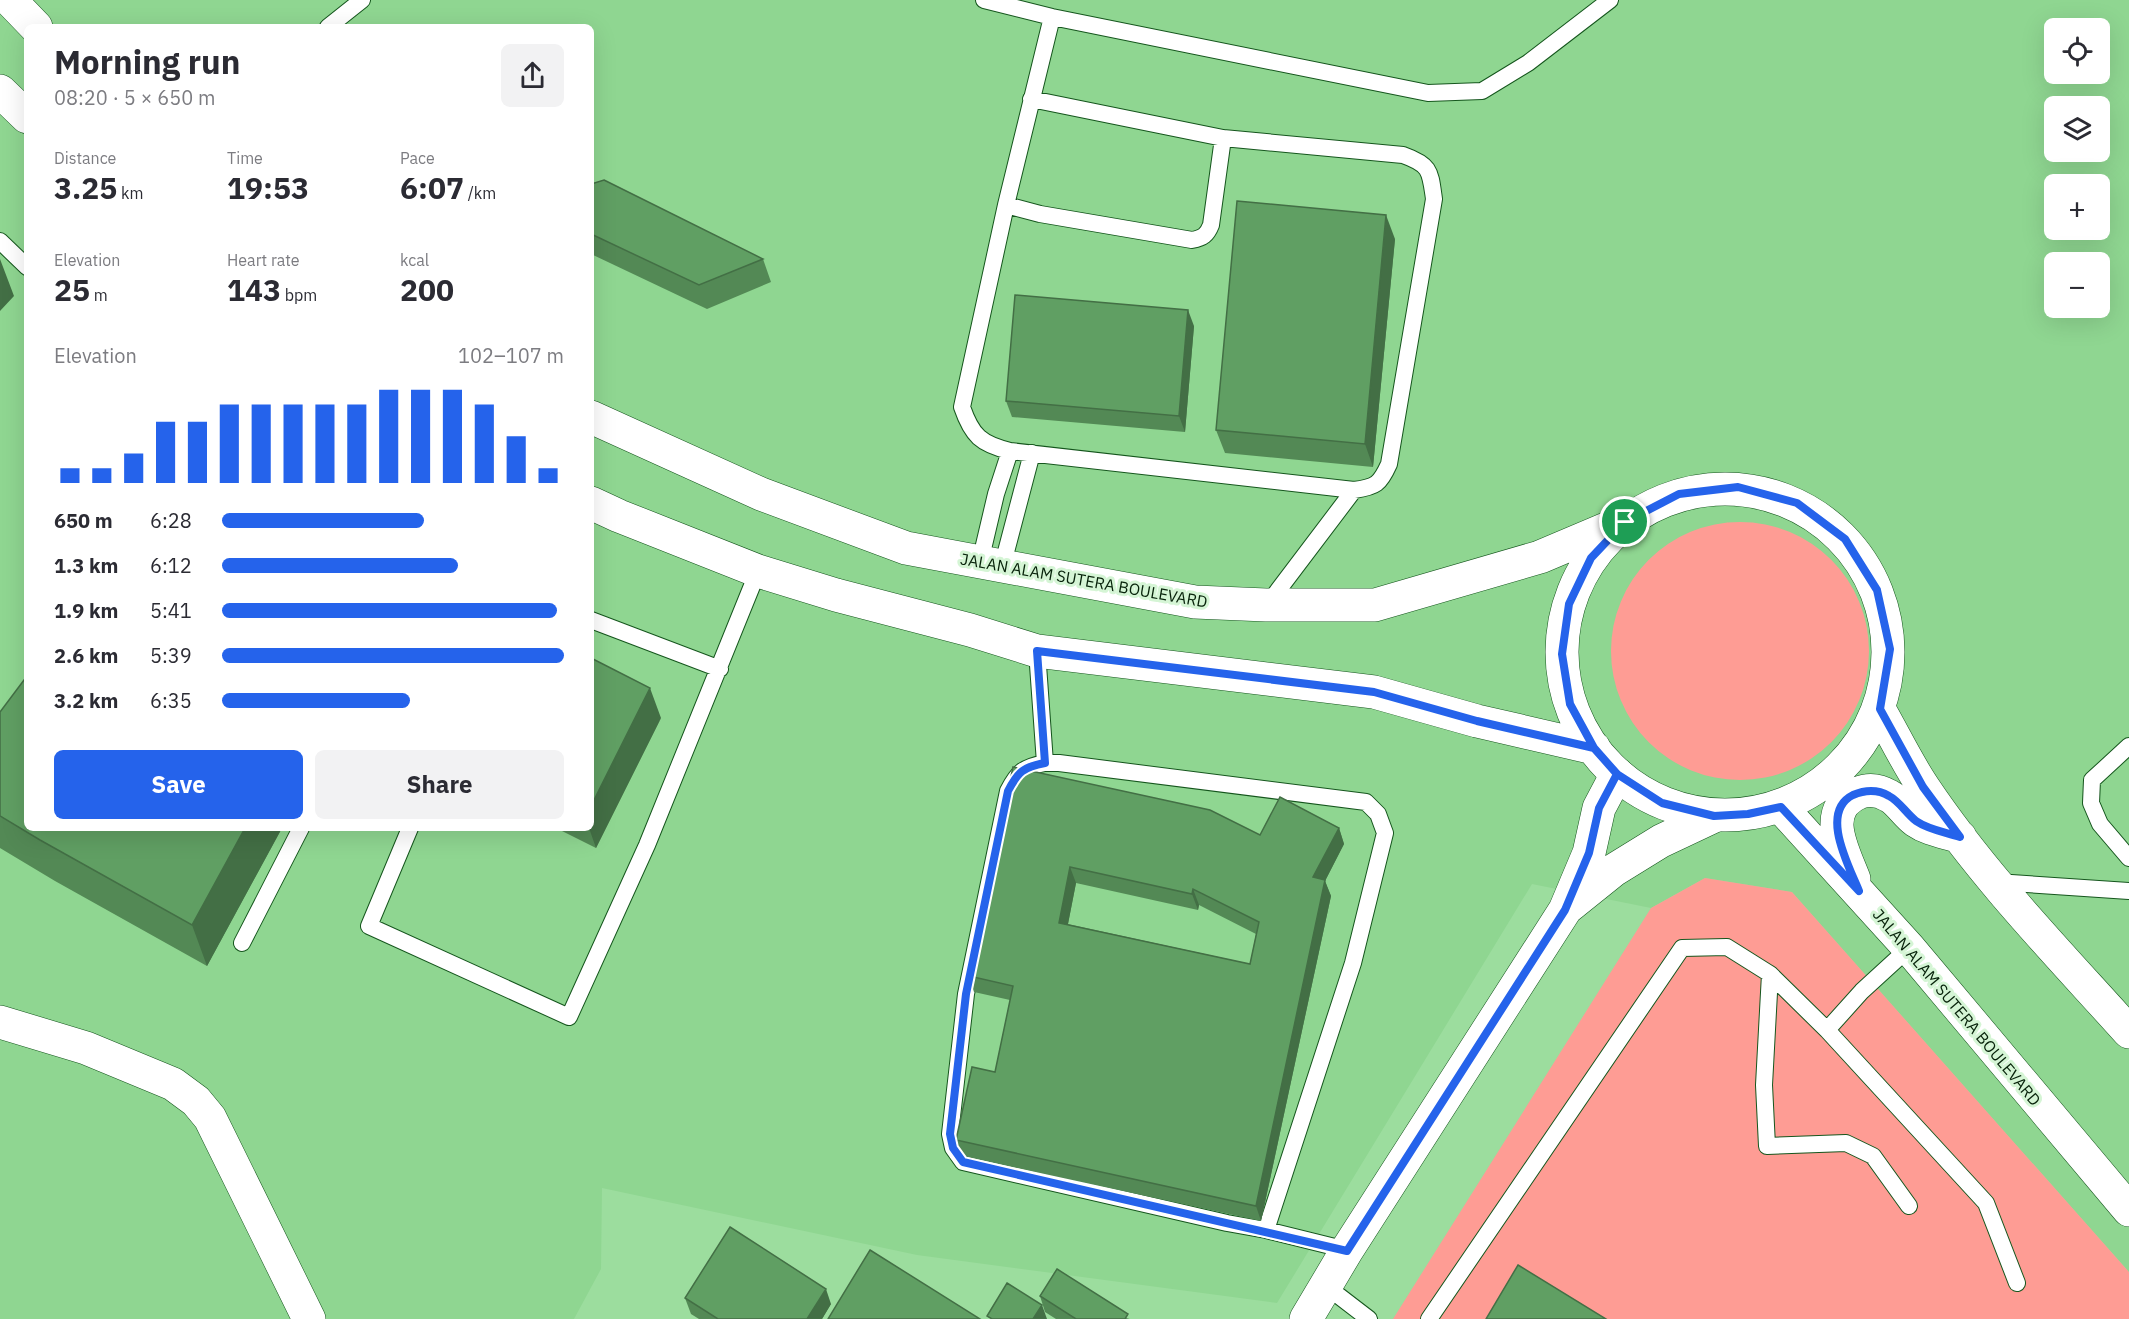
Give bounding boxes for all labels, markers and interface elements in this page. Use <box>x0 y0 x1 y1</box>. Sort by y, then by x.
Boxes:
map controls <box>2044 18 2110 318</box>
button: locate <box>2044 18 2110 84</box>
text: Morning run <box>54 40 240 83</box>
button: share <box>501 44 564 107</box>
text: 08:20 · 5 × 650 m <box>54 84 215 111</box>
button: layers <box>2044 96 2110 162</box>
text: Distance <box>54 148 116 168</box>
text: Time <box>227 148 263 168</box>
text: Pace <box>400 148 435 168</box>
text: 3.25 <box>54 168 117 207</box>
text: 19:53 <box>227 168 309 207</box>
text: 6:07 <box>400 168 464 207</box>
button: + <box>2044 174 2110 240</box>
text: km <box>117 183 144 203</box>
text: /km <box>464 183 496 203</box>
text: Elevation <box>54 250 120 270</box>
text: Heart rate <box>227 250 300 270</box>
text: kcal <box>400 250 429 270</box>
button: − <box>2044 252 2110 318</box>
text: 25 <box>54 270 90 309</box>
text: 143 <box>227 270 281 309</box>
text: 200 <box>400 270 454 309</box>
text: m <box>90 285 108 305</box>
text: bpm <box>281 285 317 305</box>
text: Elevation <box>54 342 137 369</box>
text: 102–107 m <box>458 342 564 369</box>
pin <box>1599 496 1650 547</box>
icon: arrive <box>1608 505 1641 538</box>
text: 650 m <box>54 507 113 534</box>
text: 6:28 <box>150 507 192 534</box>
street label: JALAN ALAM SUTERA BOULEVARD <box>959 548 1209 612</box>
text: 1.3 km <box>54 552 118 579</box>
text: 6:12 <box>150 552 192 579</box>
text: 1.9 km <box>54 597 118 624</box>
text: 5:41 <box>150 597 192 624</box>
text: 2.6 km <box>54 642 118 669</box>
text: 5:39 <box>150 642 192 669</box>
text: 3.2 km <box>54 687 118 714</box>
text: 6:35 <box>150 687 192 714</box>
button: Save <box>54 750 303 819</box>
button: Share <box>315 750 564 819</box>
street label: JALAN ALAM SUTERA BOULEVARD <box>1869 905 2045 1109</box>

